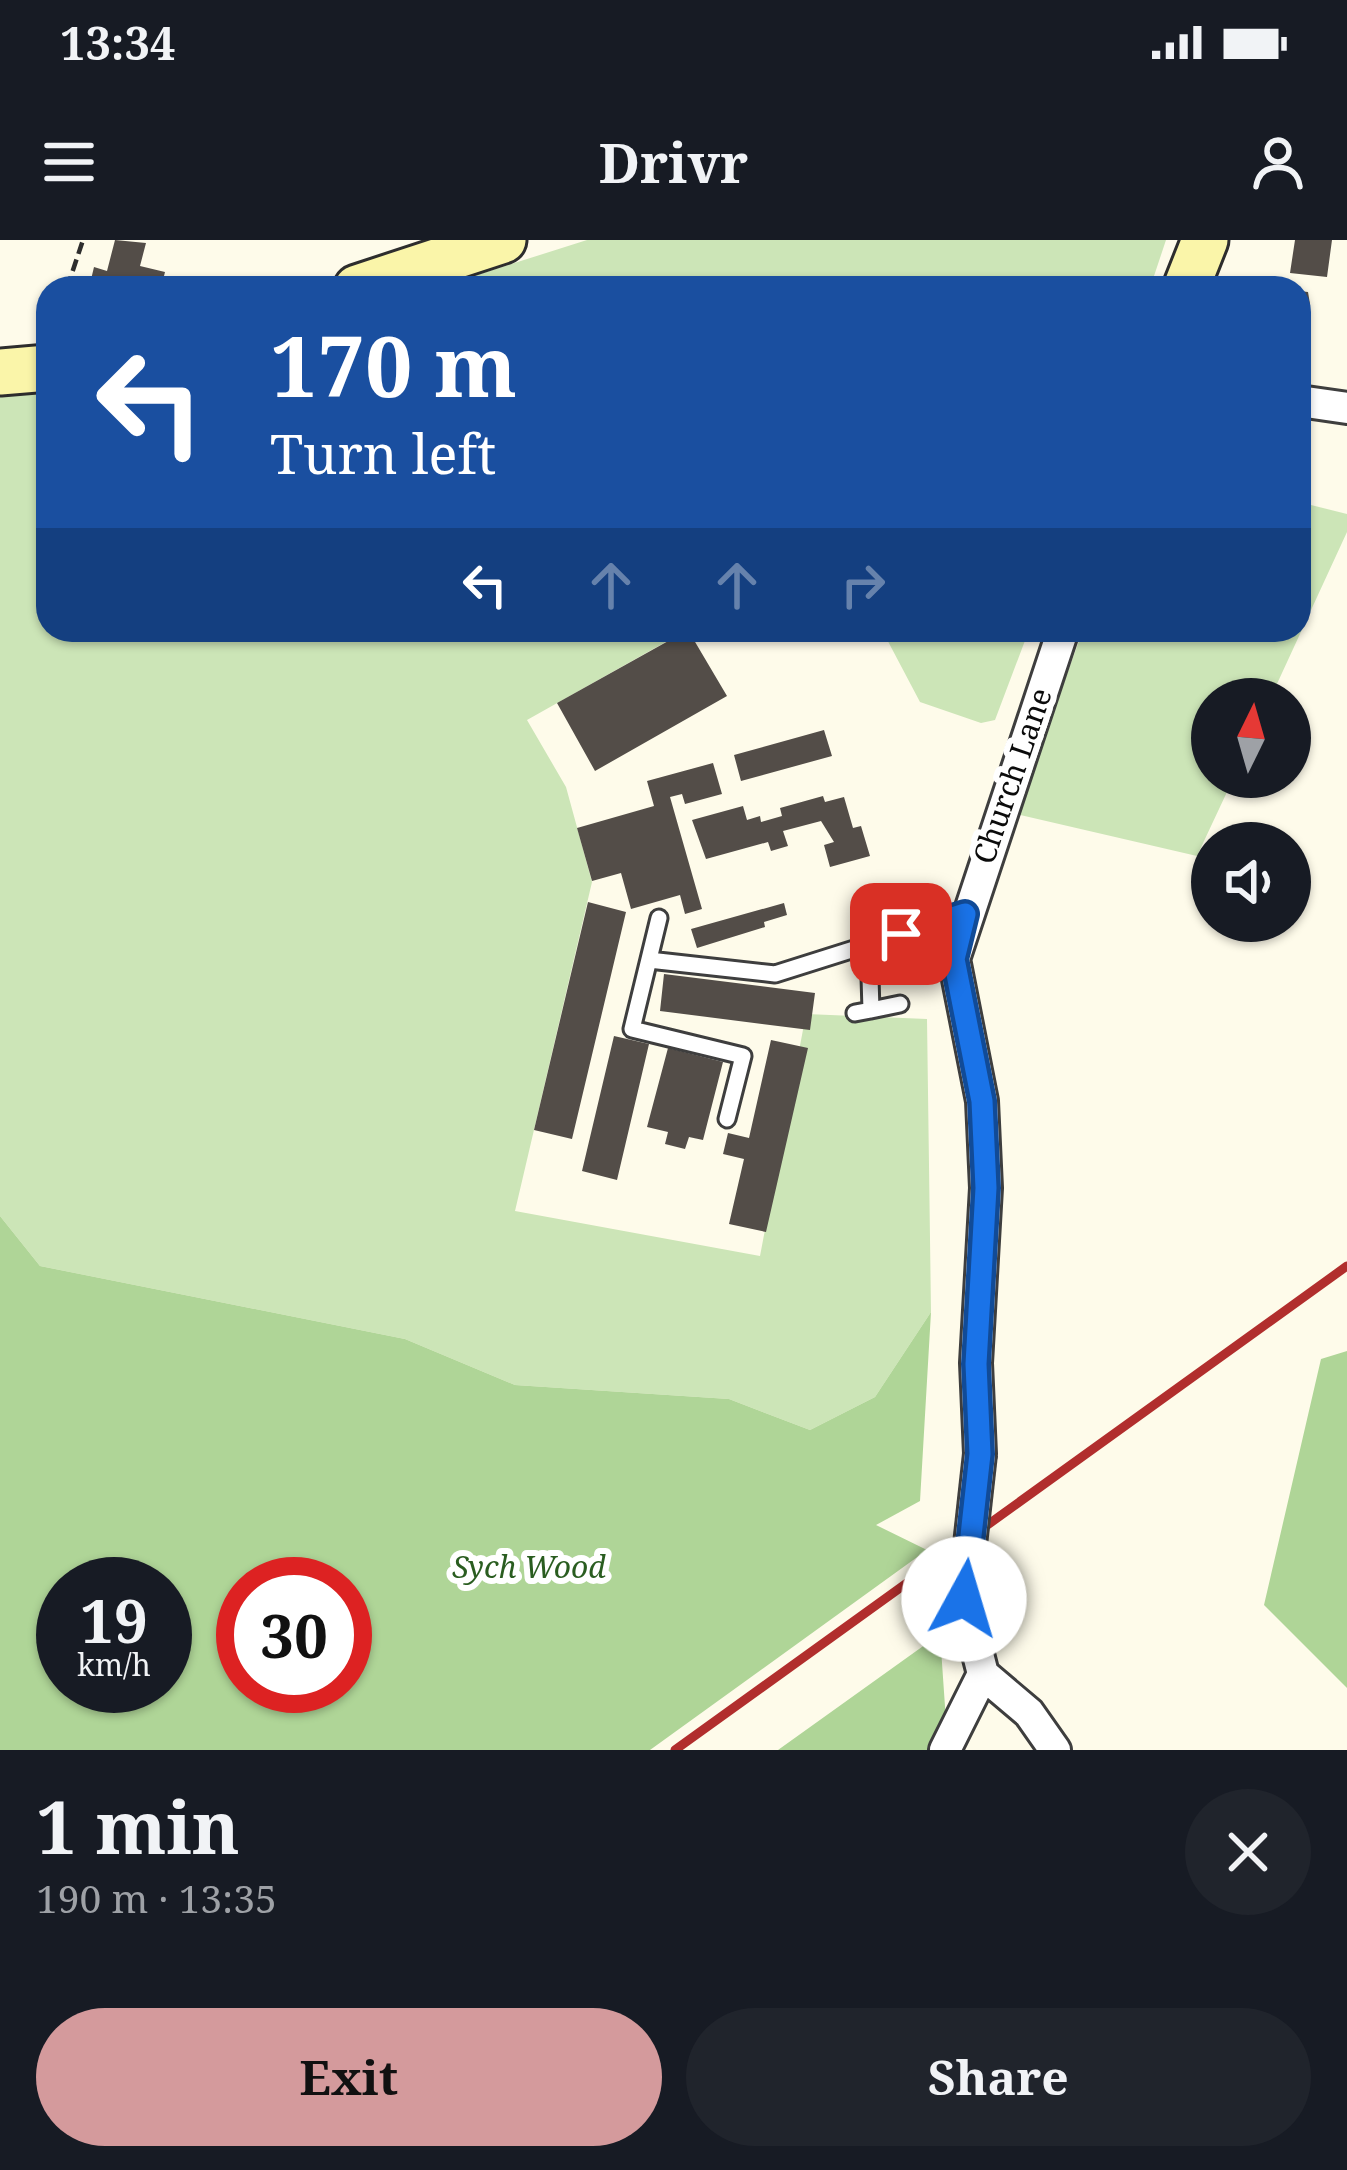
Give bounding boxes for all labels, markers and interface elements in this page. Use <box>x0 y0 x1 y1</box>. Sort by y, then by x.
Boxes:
text: 13:34 <box>60 12 175 73</box>
text: Drivr <box>599 125 748 199</box>
icon: menu <box>36 129 102 195</box>
icon: person <box>1245 129 1311 195</box>
text: 170 m <box>270 307 517 422</box>
icon: left <box>72 324 228 480</box>
text: Turn left <box>270 416 496 490</box>
icon: left <box>452 552 518 618</box>
icon: ahead <box>578 552 644 618</box>
icon: ahead <box>704 552 770 618</box>
icon: right <box>830 552 896 618</box>
north arrow <box>1191 678 1311 798</box>
map controls <box>1191 678 1311 942</box>
street label: Church Lane <box>962 682 1061 869</box>
button: sound <box>1191 822 1311 942</box>
pin <box>850 883 952 985</box>
icon: arrive <box>868 901 934 967</box>
position arrow <box>901 1536 1027 1662</box>
park label: Sych Wood <box>452 1546 606 1587</box>
speed limit sign: 30 <box>216 1557 372 1713</box>
text: 19 <box>80 1579 148 1661</box>
text: km/h <box>77 1644 151 1685</box>
text: 1 min <box>36 1777 240 1875</box>
button: close <box>1185 1789 1311 1915</box>
text: 190 m · 13:35 <box>36 1871 277 1924</box>
button: Exit <box>36 2008 662 2146</box>
button: Share <box>686 2008 1311 2146</box>

